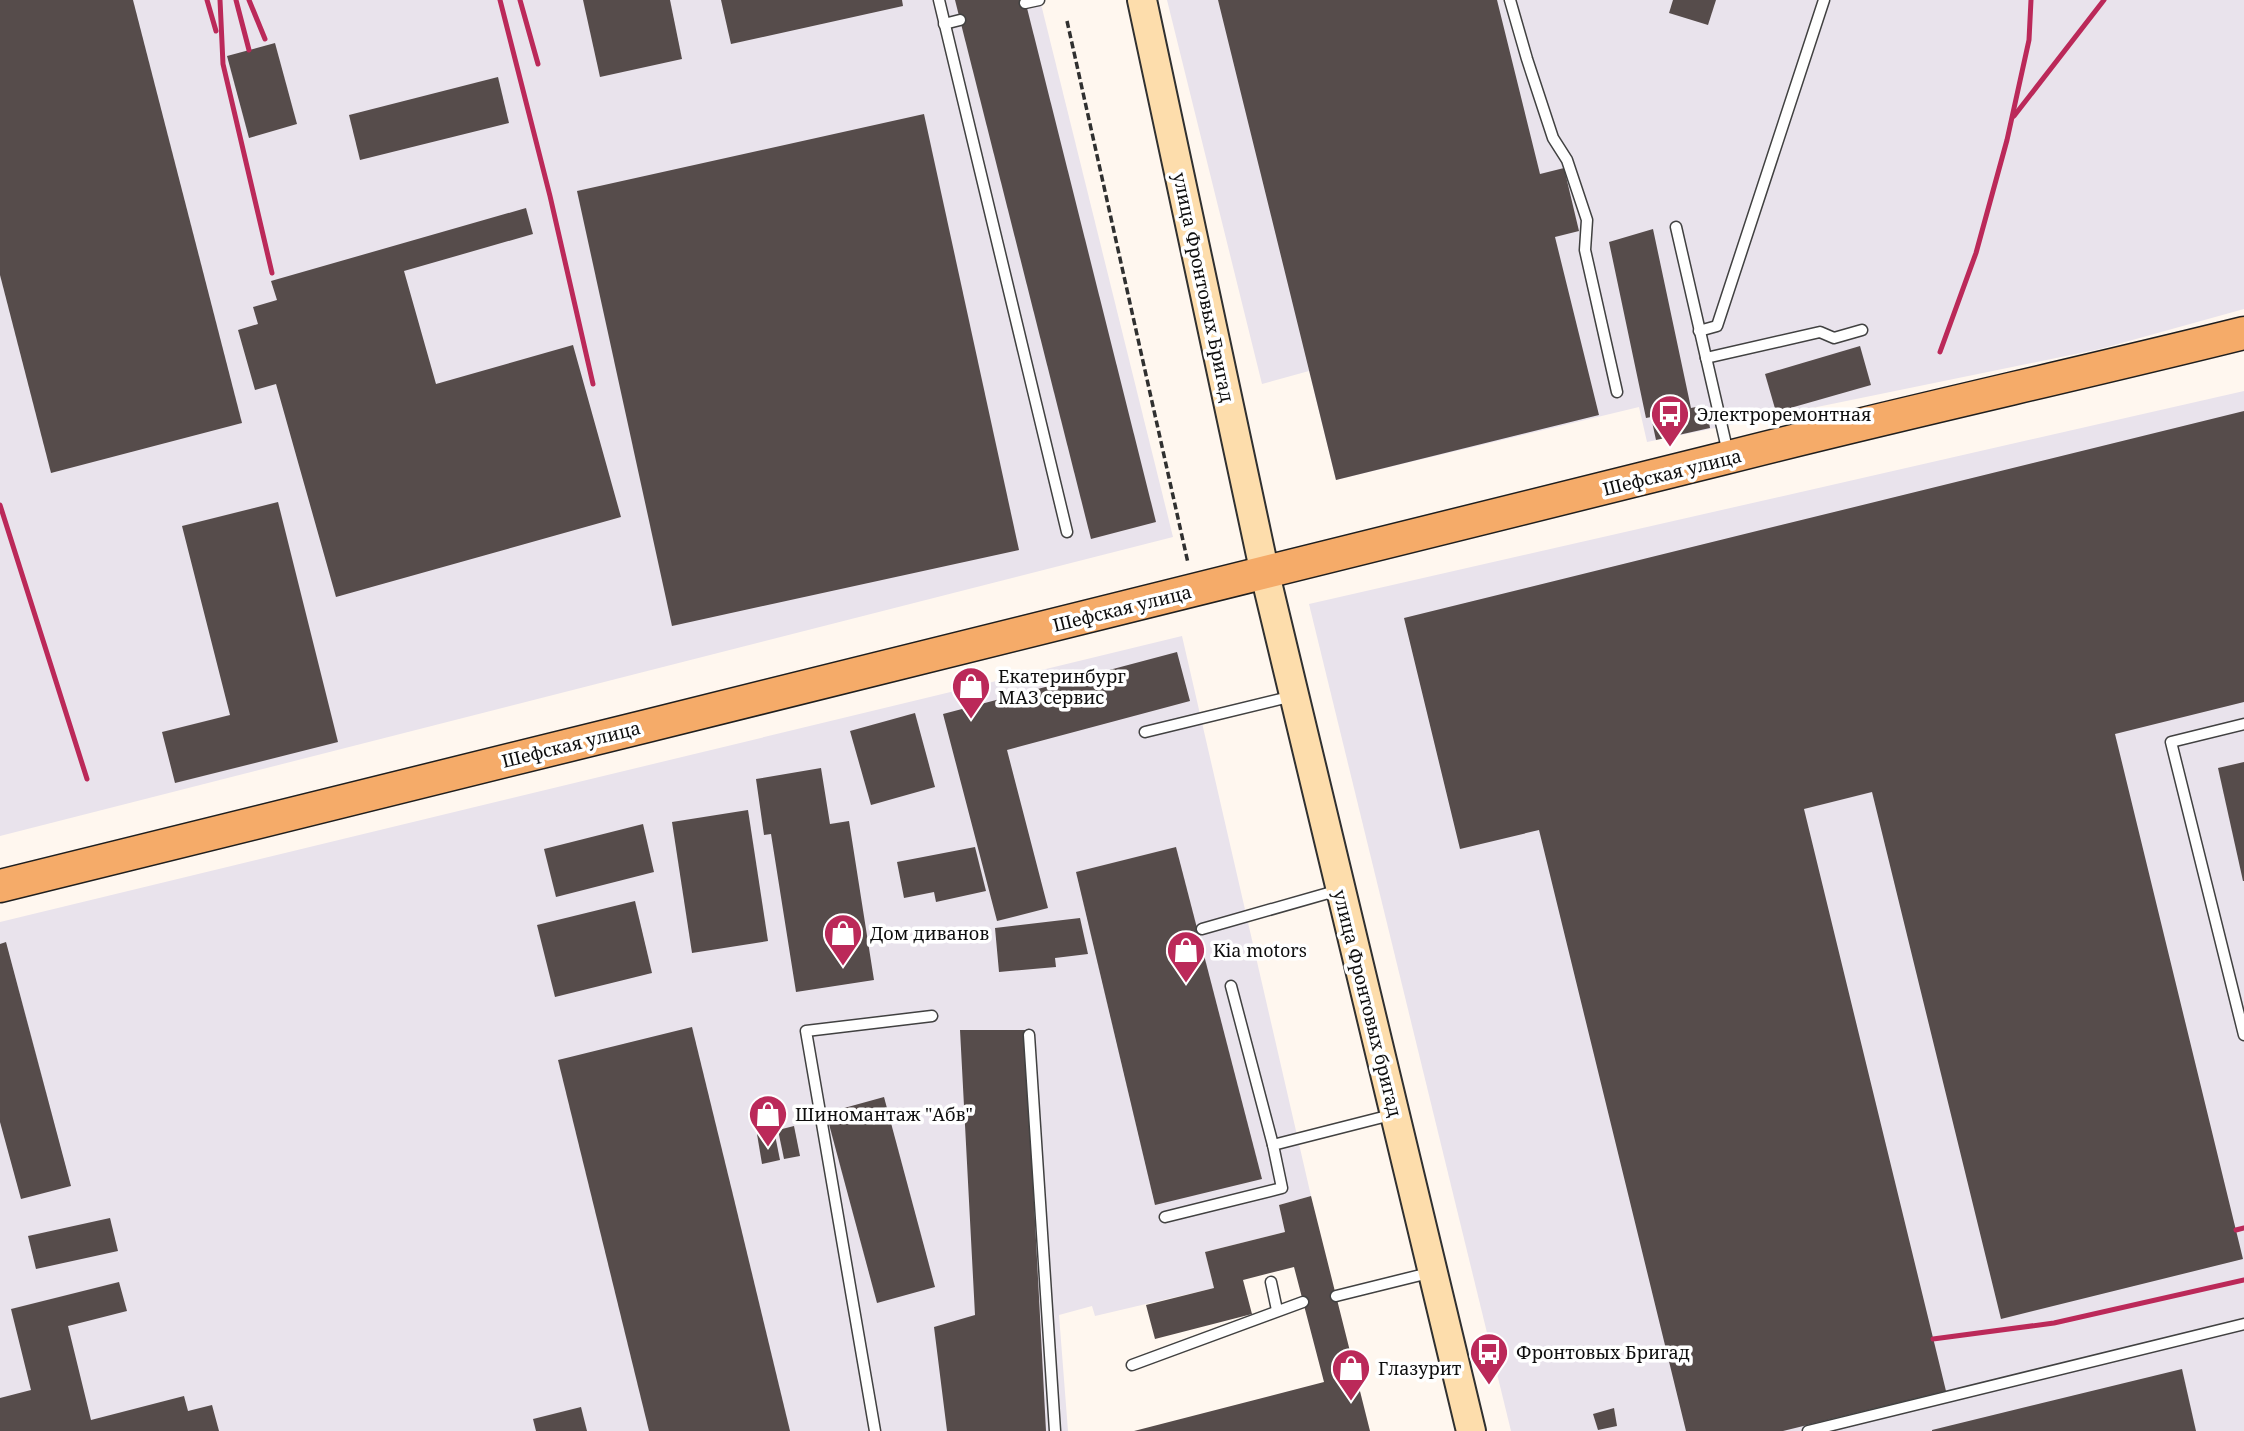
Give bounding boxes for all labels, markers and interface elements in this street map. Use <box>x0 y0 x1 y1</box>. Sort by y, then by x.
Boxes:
street label: улица Фронтовых Бригад <box>1168 170 1240 404</box>
bus stop icon: Электроремонтная <box>1649 393 1691 448</box>
place label: Электроремонтная <box>1697 402 1872 426</box>
street label: Шефская улица <box>1600 443 1744 501</box>
street label: Шефская улица <box>1050 579 1194 637</box>
place label: Екатеринбург МАЗ сервис <box>998 664 1126 709</box>
shop icon: Екатеринбург МАЗ сервис <box>950 665 992 720</box>
street label: Шефская улица <box>499 715 643 773</box>
street label: улица Фронтовых бригад <box>1328 887 1408 1119</box>
shop icon: Дом диванов <box>822 912 864 967</box>
place label: Дом диванов <box>870 921 989 945</box>
shop icon: Kia motors <box>1165 929 1207 984</box>
place label: Kia motors <box>1213 938 1307 962</box>
shop icon: Шиномантаж "Абв" <box>747 1093 789 1148</box>
place label: Шиномантаж "Абв" <box>795 1102 973 1126</box>
bus stop icon: Фронтовых Бригад <box>1468 1331 1510 1386</box>
place label: Фронтовых Бригад <box>1516 1340 1690 1364</box>
shop icon: Глазурит <box>1330 1347 1372 1402</box>
place label: Глазурит <box>1378 1356 1462 1380</box>

